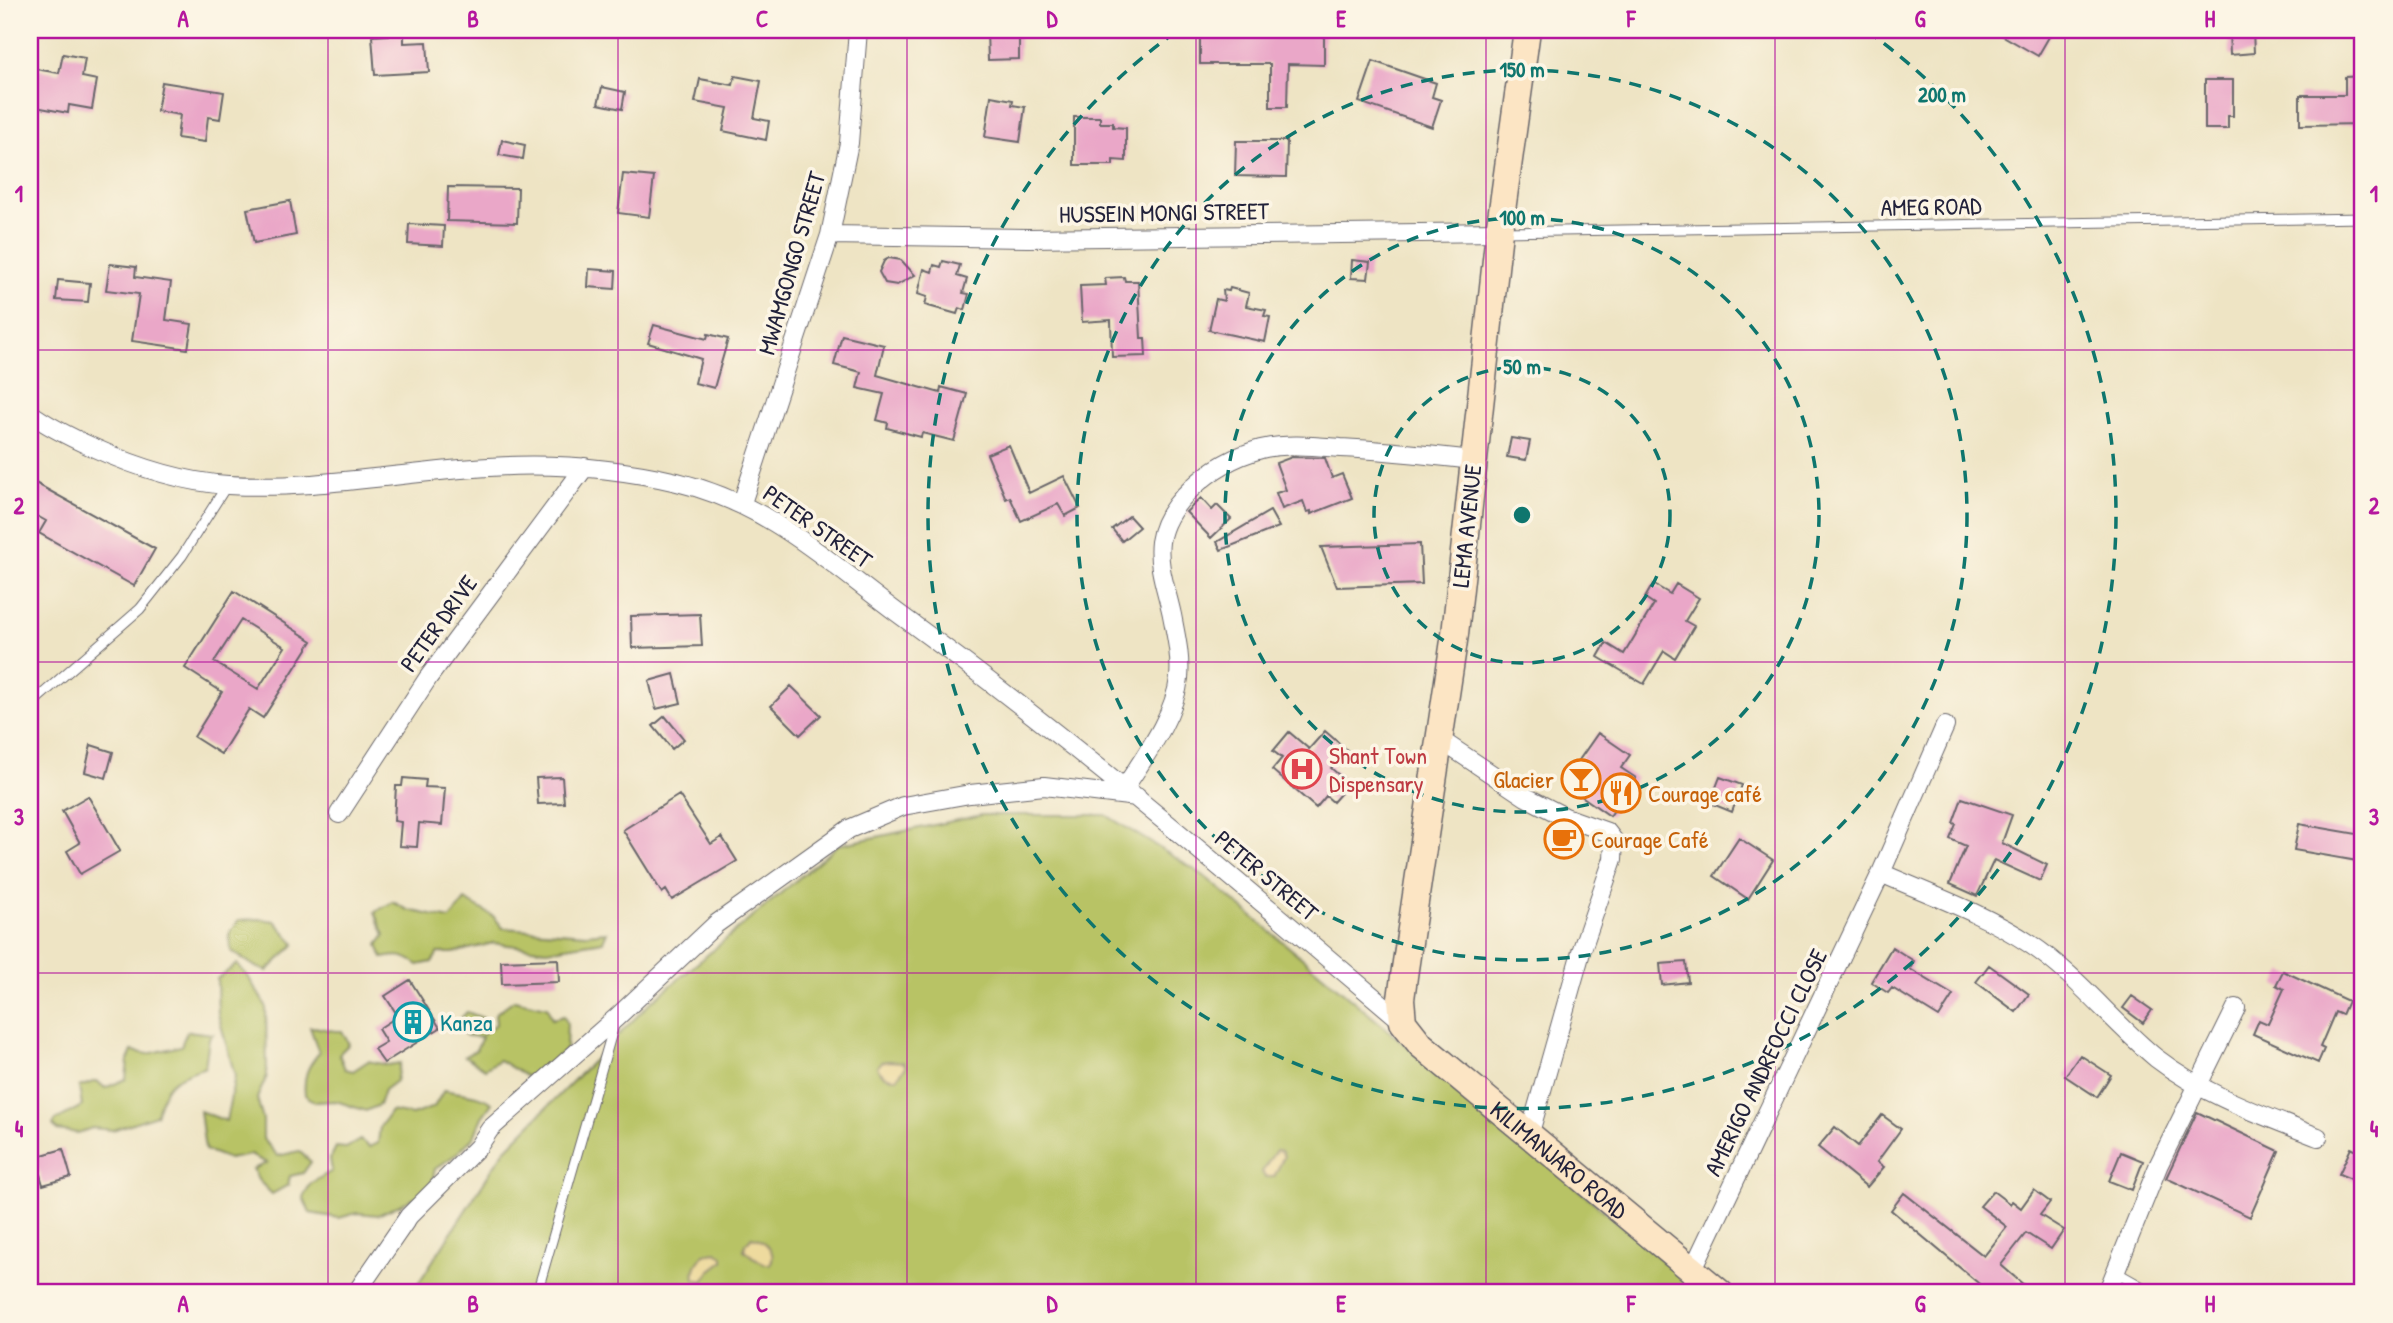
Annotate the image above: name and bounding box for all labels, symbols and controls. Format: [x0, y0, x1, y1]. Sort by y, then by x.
text: A [177, 3, 189, 34]
text: B [467, 3, 479, 34]
text: C [756, 3, 768, 34]
text: D [1047, 3, 1059, 34]
text: E [1336, 3, 1347, 34]
text: F [1626, 3, 1637, 34]
text: G [1914, 3, 1926, 34]
text: H [2205, 3, 2216, 34]
text: 150 m [1499, 55, 1545, 84]
text: 200 m [1918, 80, 1966, 109]
street label: MWAMGONGO STREET [750, 167, 833, 358]
text: 1 [15, 178, 23, 209]
text: 1 [2370, 178, 2378, 209]
street label: AMEG ROAD [1880, 189, 1982, 223]
street label: HUSSEIN MONGI STREET [1059, 194, 1270, 230]
text: 100 m [1499, 203, 1545, 232]
text: 50 m [1503, 352, 1541, 381]
street label: LEMA AVENUE [1444, 463, 1488, 589]
street label: PETER STREET [757, 477, 879, 576]
text: 2 [14, 490, 25, 521]
text: 2 [2369, 490, 2380, 521]
centre of rings [1510, 503, 1534, 527]
street label: PETER DRIVE [392, 568, 484, 678]
place label: Shant Town Dispensary [1329, 739, 1427, 799]
hospital icon: Shant Town Dispensary [1281, 748, 1323, 790]
bar icon: Glacier [1560, 758, 1602, 800]
place label: Glacier [1493, 763, 1554, 795]
restaurant icon: Courage café [1600, 772, 1642, 814]
place label: Courage café [1648, 777, 1762, 809]
text: 3 [14, 801, 24, 832]
text: 3 [2369, 801, 2379, 832]
cafe icon: Courage Café [1543, 818, 1585, 860]
street label: PETER STREET [1208, 822, 1326, 928]
place label: Courage Café [1591, 823, 1709, 855]
street label: AMERIGO ANDREOCCI CLOSE [1696, 943, 1834, 1181]
building icon: Kanza [392, 1001, 434, 1043]
place label: Kanza [440, 1006, 493, 1038]
street label: KILIMANJARO ROAD [1484, 1093, 1635, 1226]
text: 4 [15, 1113, 24, 1144]
text: 4 [2370, 1113, 2379, 1144]
text: A [177, 1288, 189, 1319]
text: B [467, 1288, 479, 1319]
text: C [756, 1288, 768, 1319]
text: D [1047, 1288, 1059, 1319]
text: E [1336, 1288, 1347, 1319]
text: F [1626, 1288, 1637, 1319]
text: G [1914, 1288, 1926, 1319]
text: H [2205, 1288, 2216, 1319]

